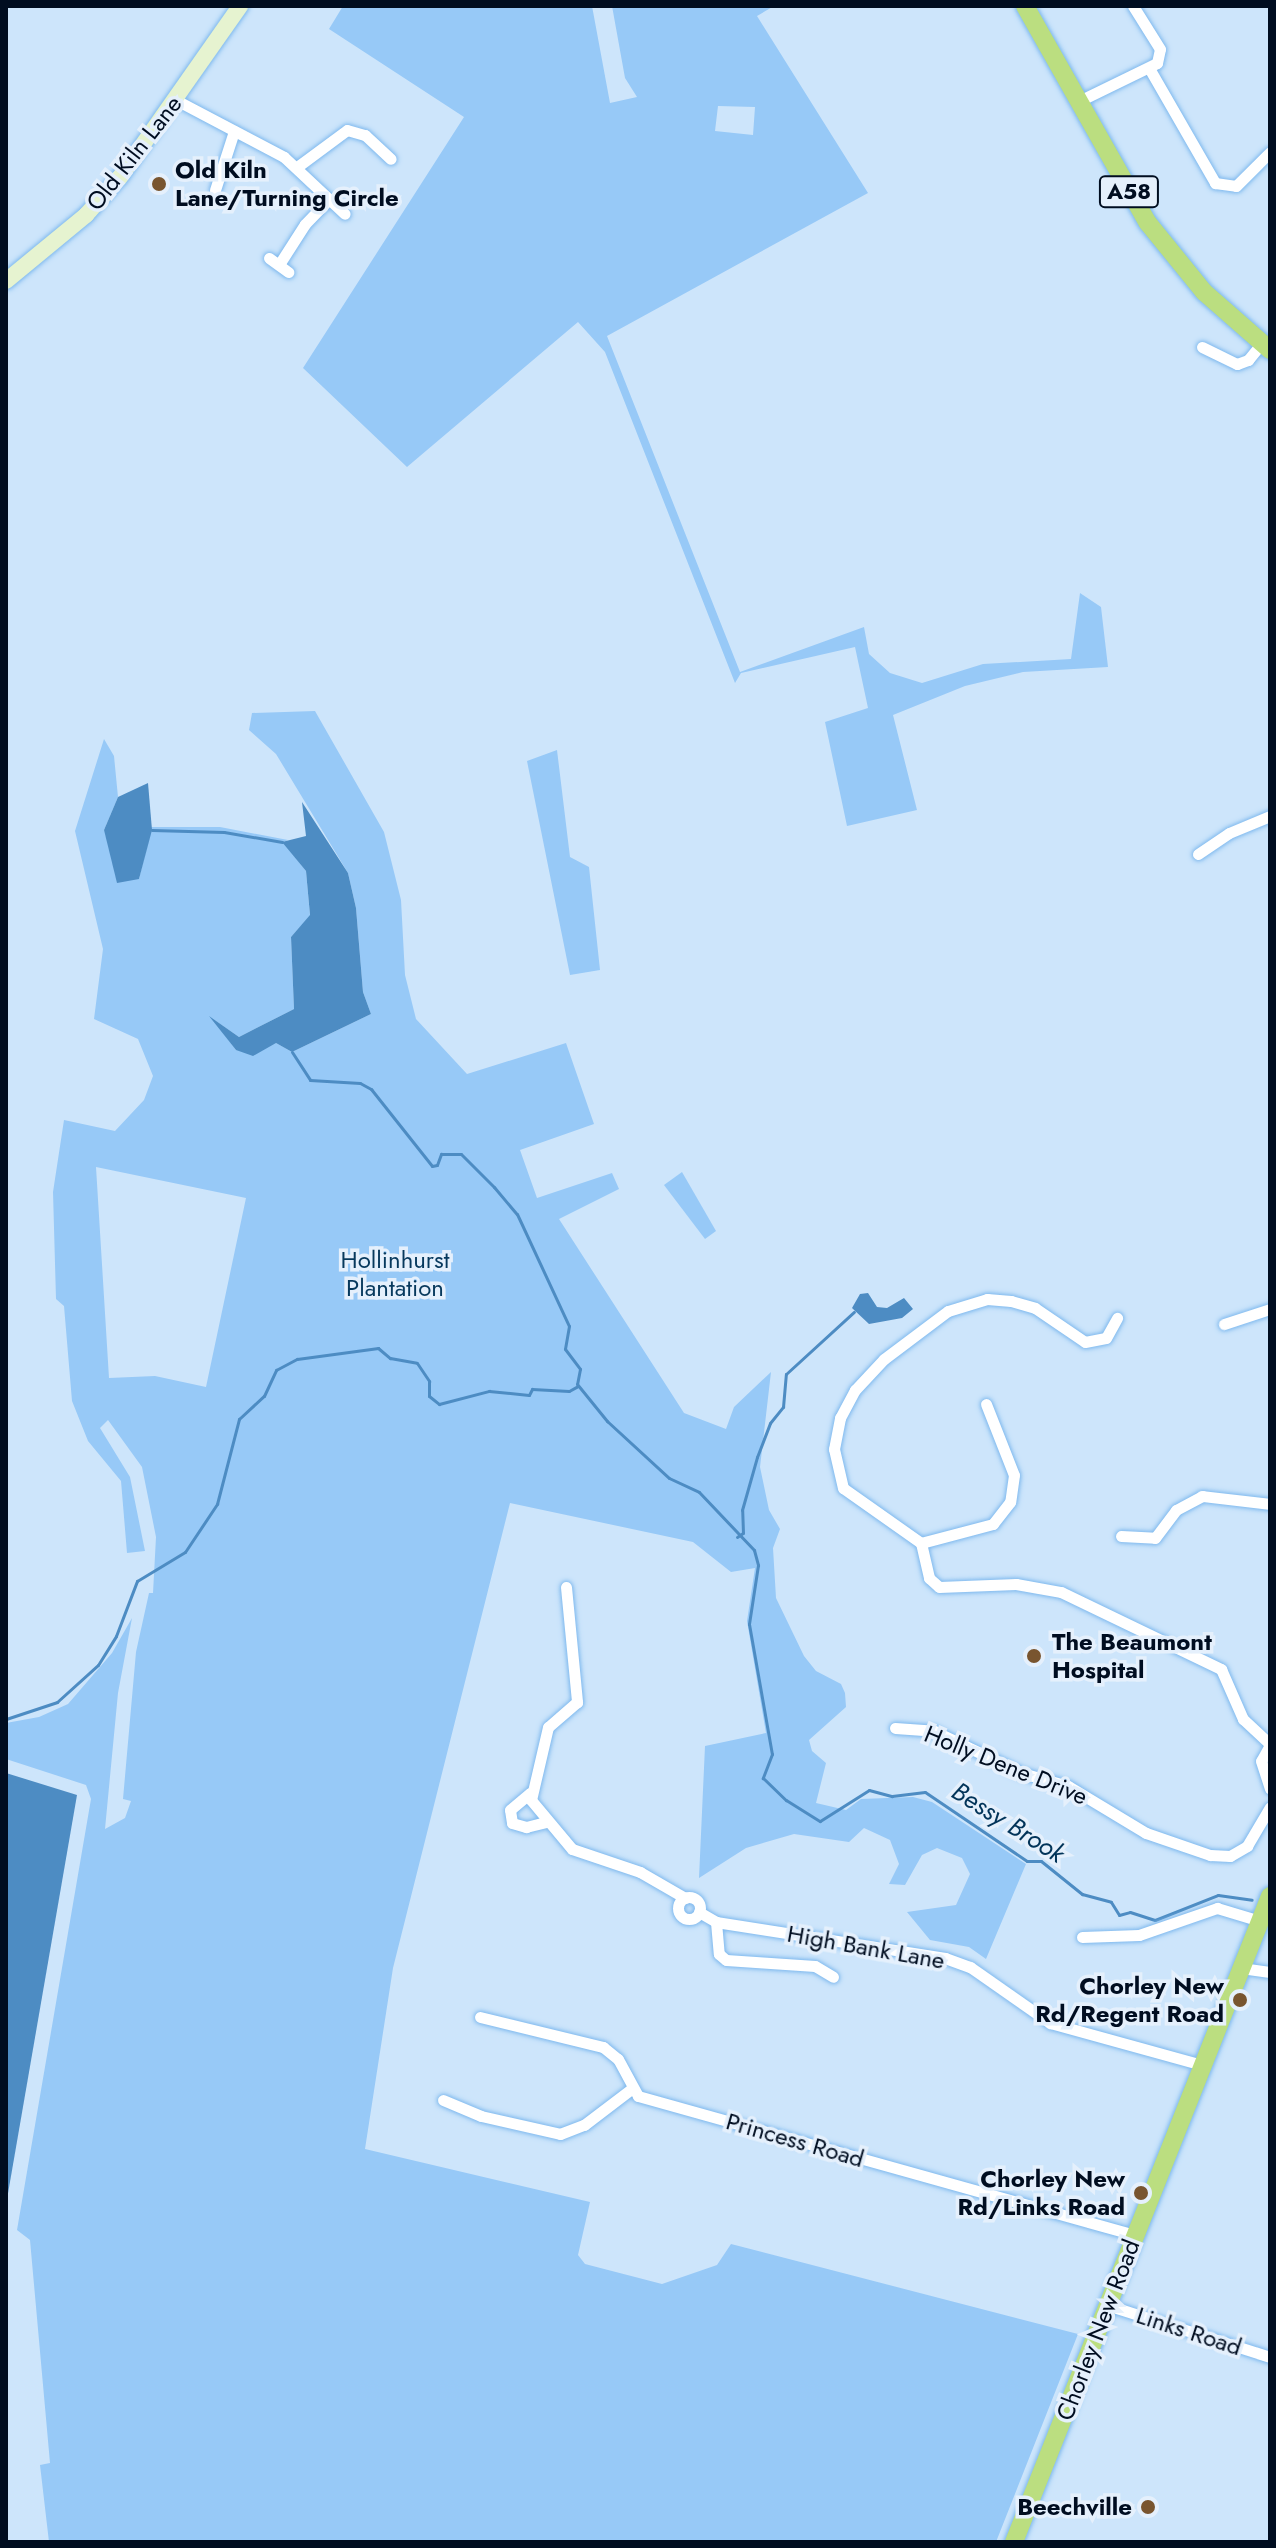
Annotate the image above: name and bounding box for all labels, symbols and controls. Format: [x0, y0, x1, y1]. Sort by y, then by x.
street label: Old Kiln Lane [80, 90, 188, 216]
place label: Old Kiln Lane/Turning Circle [175, 156, 399, 212]
road number: A58 [1097, 174, 1161, 210]
marker: Old Kiln Lane/Turning Circle [150, 175, 168, 193]
park label: Hollinhurst Plantation [340, 1246, 450, 1302]
place label: The Beaumont Hospital [1052, 1628, 1212, 1684]
marker: The Beaumont Hospital [1023, 1645, 1045, 1667]
street label: Holly Dene Drive [920, 1719, 1092, 1811]
water label: Bessy Brook [946, 1776, 1070, 1870]
street label: High Bank Lane [785, 1919, 947, 1975]
place label: Chorley New Rd/Regent Road [1035, 1972, 1224, 2028]
marker: Chorley New Rd/Regent Road [1231, 1991, 1249, 2009]
street label: Princess Road [723, 2107, 867, 2173]
place label: Chorley New Rd/Links Road [958, 2165, 1125, 2221]
marker: Chorley New Rd/Links Road [1132, 2184, 1150, 2202]
street label: Chorley New Road [1050, 2235, 1146, 2425]
street label: Links Road [1133, 2300, 1245, 2362]
place label: Beechville [1017, 2493, 1132, 2521]
marker: Beechville [1139, 2498, 1157, 2516]

